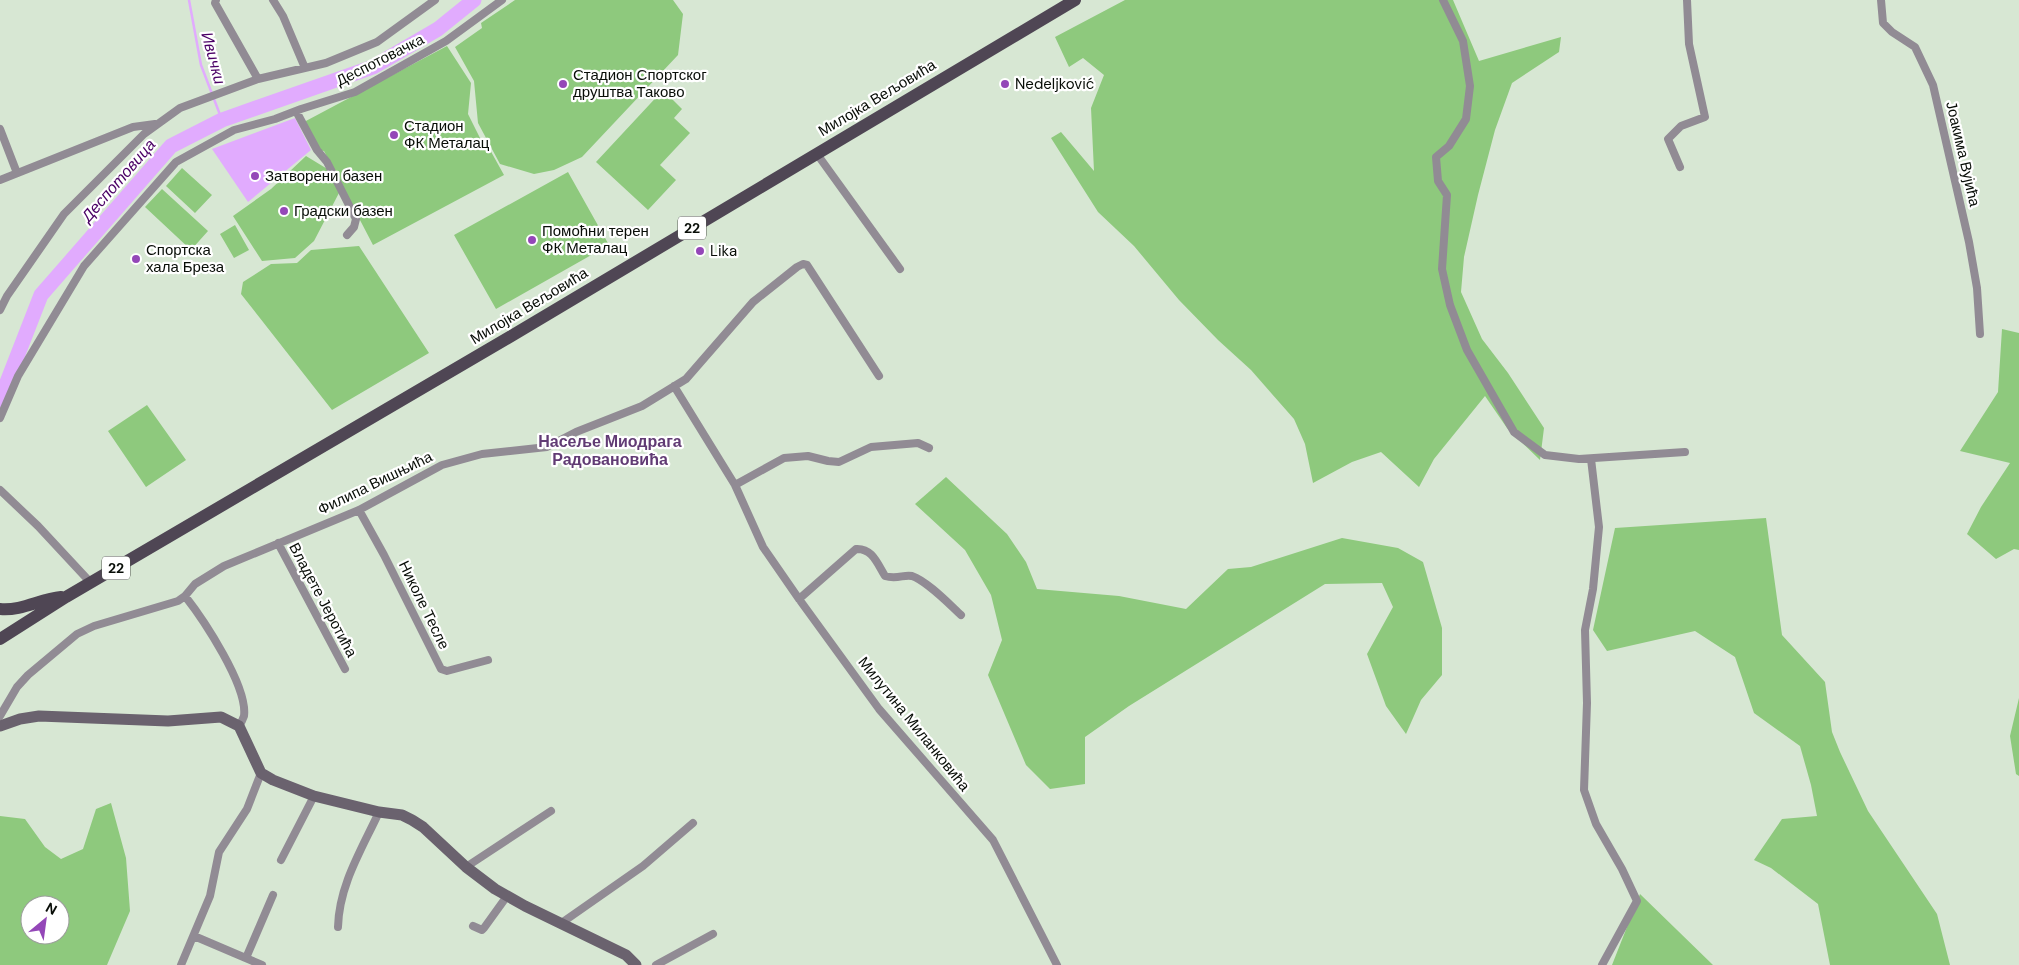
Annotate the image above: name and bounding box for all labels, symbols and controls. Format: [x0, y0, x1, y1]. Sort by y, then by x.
street label: Деспотовачка [333, 29, 428, 91]
water label: Ивички [196, 30, 231, 87]
street label: Милојка Вељовића [814, 55, 940, 141]
place label: Стадион Спортског друштва Таково [573, 65, 707, 102]
place label: Nedeljković [1015, 74, 1094, 94]
marker: Стадион Спортског друштва Таково [557, 78, 569, 90]
marker: Nedeljković [999, 78, 1011, 90]
street label: Јоакима Вујића [1941, 99, 1985, 209]
place label: Стадион ФК Металац [404, 116, 490, 153]
marker: Стадион ФК Металац [388, 129, 400, 141]
water label: Деспотовица [75, 134, 160, 228]
place label: Затворени базен [265, 166, 382, 186]
marker: Затворени базен [249, 170, 261, 182]
place label: Градски базен [294, 201, 393, 221]
marker: Градски базен [278, 205, 290, 217]
road number: 22 [678, 217, 706, 240]
place label: Помоћни терен ФК Металац [542, 221, 649, 258]
marker: Помоћни терен ФК Металац [526, 234, 538, 246]
place label: Спортска хала Бреза [146, 240, 225, 277]
place label: Lika [710, 241, 737, 261]
marker: Lika [694, 245, 706, 257]
marker: Спортска хала Бреза [130, 253, 142, 265]
street label: Милојка Вељовића [466, 263, 592, 349]
district label: Насеље Миодрага Радовановића [538, 431, 682, 470]
street label: Филипа Вишњића [314, 446, 436, 519]
street label: Владете Јеротића [284, 539, 362, 661]
road number: 22 [102, 556, 130, 580]
street label: Николе Тесле [394, 557, 454, 653]
street label: Милутина Миланковића [854, 653, 975, 796]
north arrow [20, 895, 70, 945]
text: N [42, 898, 60, 919]

